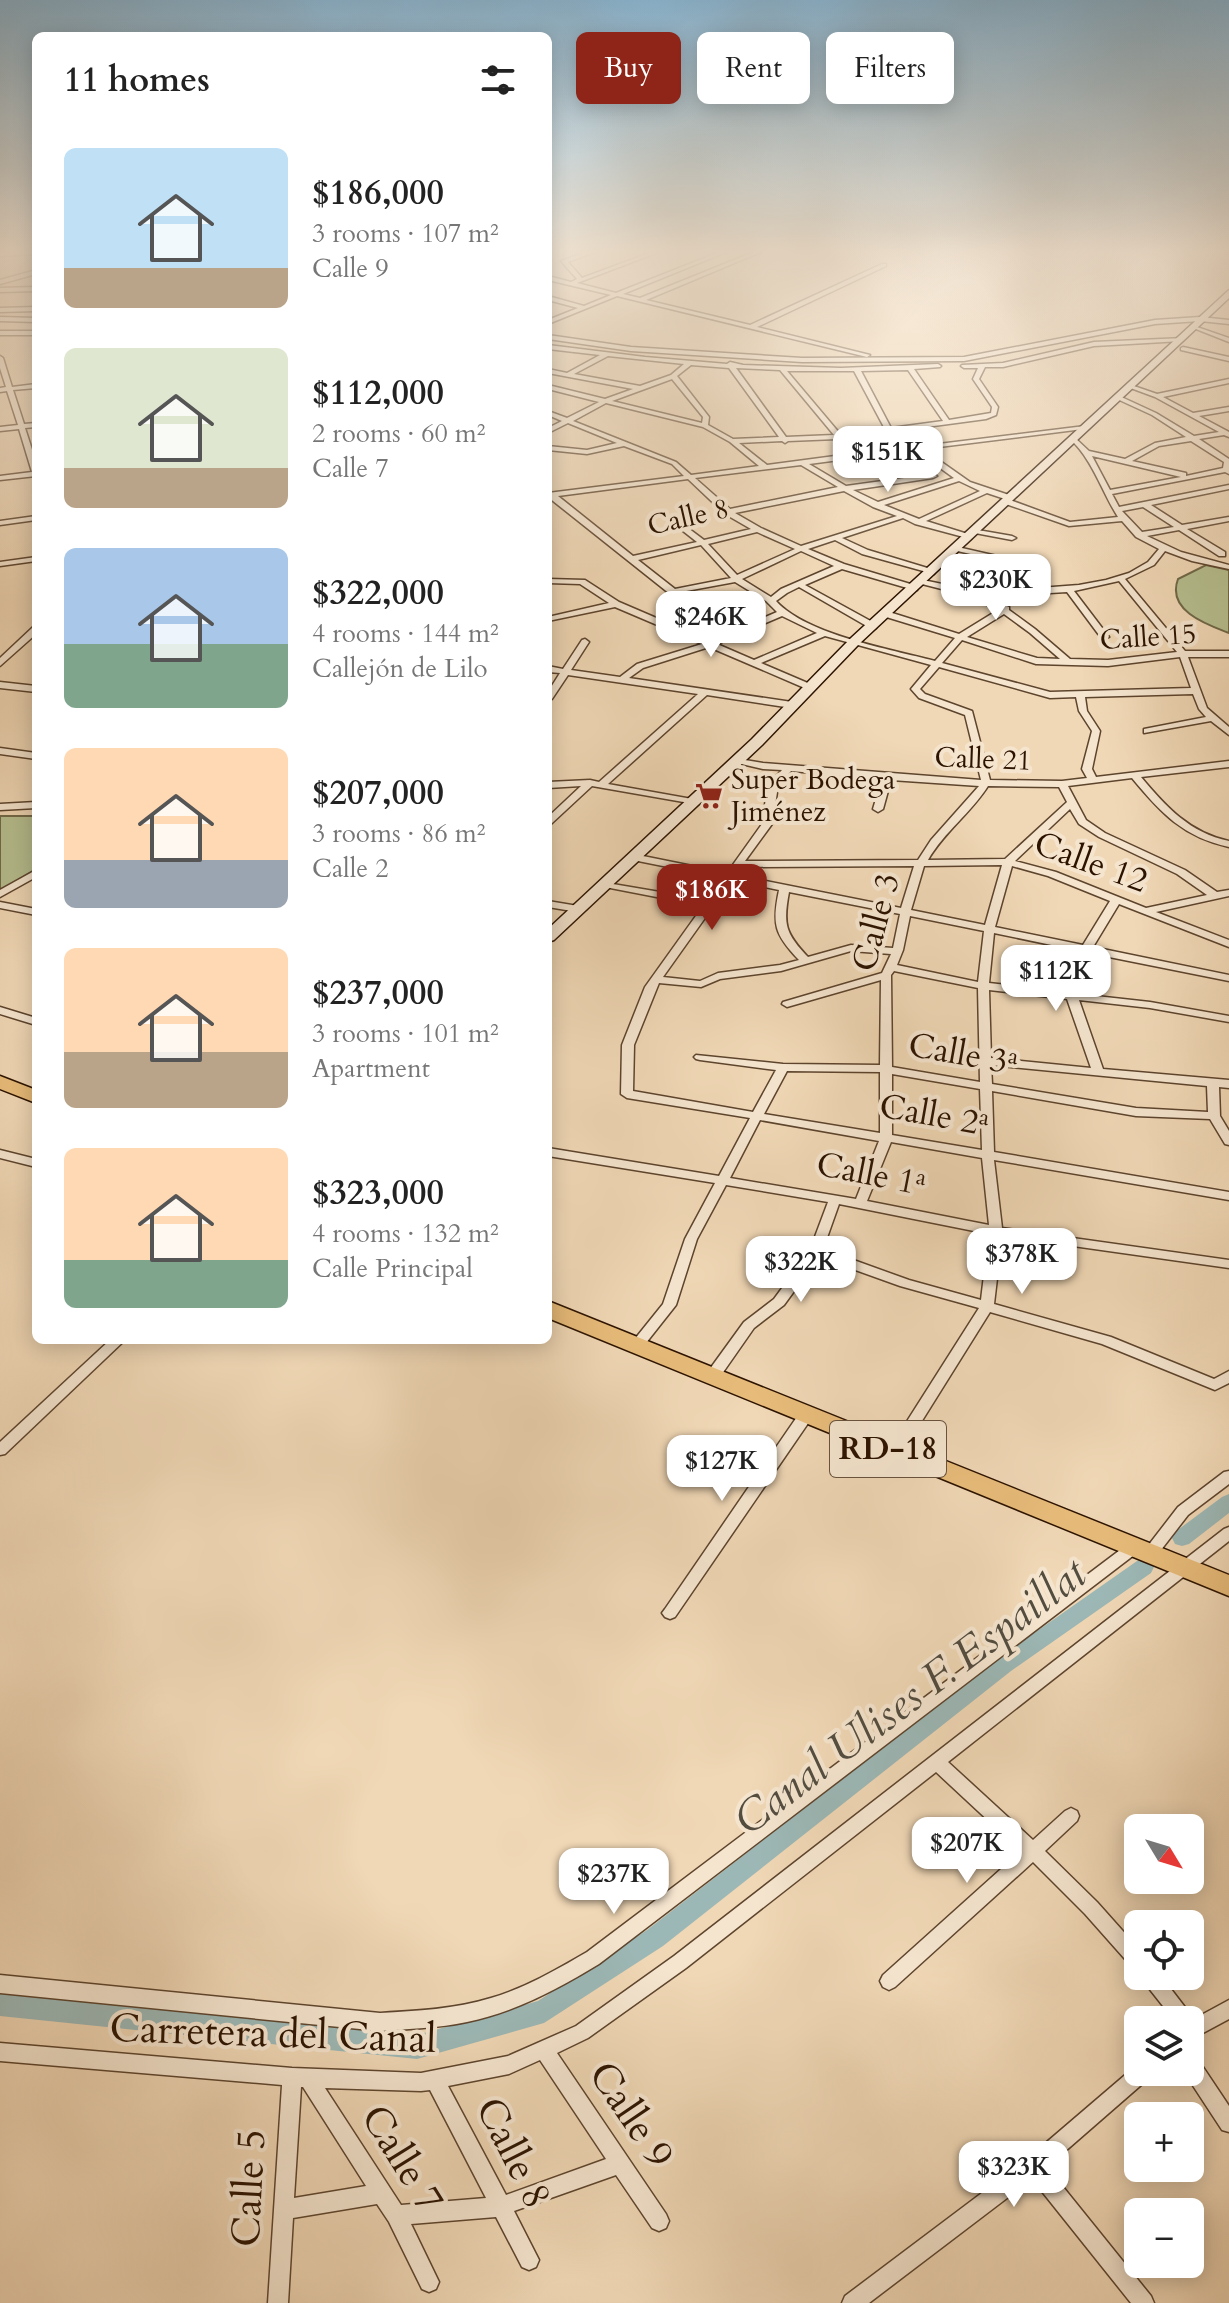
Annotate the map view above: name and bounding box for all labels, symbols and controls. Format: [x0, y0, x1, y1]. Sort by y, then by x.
chip: Buy [576, 32, 681, 104]
chip: Rent [697, 32, 810, 104]
chip: Filters [826, 32, 954, 104]
text: 11 homes [64, 57, 210, 103]
icon: filters [476, 58, 520, 102]
text: $186,000 [312, 170, 444, 216]
icon: home [128, 180, 224, 276]
text: 3 rooms · 107 m² [312, 216, 499, 251]
text: Calle 9 [312, 251, 388, 286]
text: $112,000 [312, 370, 444, 416]
icon: home [128, 380, 224, 476]
text: 2 rooms · 60 m² [312, 416, 485, 451]
pin: $151K [832, 426, 944, 494]
text: $151K [851, 434, 925, 469]
text: Calle 7 [312, 451, 388, 486]
street label: Calle 8 [644, 489, 732, 545]
pin: $230K [940, 554, 1052, 622]
text: $230K [959, 562, 1033, 597]
text: $322,000 [312, 570, 444, 616]
icon: home [128, 580, 224, 676]
pin: $246K [655, 591, 767, 659]
text: $246K [674, 599, 748, 634]
street label: Calle 15 [1098, 615, 1198, 659]
text: 4 rooms · 144 m² [312, 616, 499, 651]
text: Callejón de Lilo [312, 651, 488, 686]
street label: Calle 21 [934, 738, 1032, 780]
place label: Super Bodega Jiménez [727, 761, 895, 831]
text: $207,000 [312, 770, 444, 816]
icon: home [128, 780, 224, 876]
supermarket icon: Super Bodega Jiménez [694, 781, 724, 811]
text: 3 rooms · 86 m² [312, 816, 485, 851]
street label: Calle 12 [1028, 820, 1154, 904]
text: Calle 2 [312, 851, 388, 886]
pin: $186K [656, 864, 768, 932]
street label: Calle 3 [841, 868, 911, 976]
text: $186K [675, 872, 749, 907]
pin: $112K [1000, 945, 1112, 1013]
text: $112K [1019, 953, 1093, 988]
text: $237,000 [312, 970, 444, 1016]
icon: home [128, 980, 224, 1076]
text: 3 rooms · 101 m² [312, 1016, 499, 1051]
street label: Calle 3ª [905, 1022, 1021, 1086]
text: Apartment [312, 1051, 430, 1086]
street label: Calle 2ª [876, 1083, 992, 1147]
street label: Calle 1ª [813, 1141, 929, 1207]
text: $323,000 [312, 1170, 444, 1216]
icon: home [128, 1180, 224, 1276]
text: 4 rooms · 132 m² [312, 1216, 499, 1251]
pin: $378K [966, 1228, 1078, 1296]
pin: $322K [745, 1236, 857, 1304]
text: $378K [985, 1236, 1059, 1271]
text: $322K [764, 1244, 838, 1279]
text: Calle Principal [312, 1251, 473, 1286]
road number: RD-18 [830, 1421, 946, 1477]
pin: $127K [666, 1435, 778, 1503]
text: $127K [685, 1443, 759, 1478]
water label: Canal Ulises F. Espaillat [721, 1544, 1100, 1849]
north arrow [1124, 1814, 1204, 1894]
map controls [1124, 1814, 1204, 2278]
pin: $207K [911, 1817, 1023, 1885]
text: $207K [930, 1825, 1004, 1860]
pin: $237K [558, 1848, 670, 1916]
text: $237K [577, 1856, 651, 1891]
button: locate [1124, 1910, 1204, 1990]
street label: Carretera del Canal [109, 2001, 437, 2067]
button: layers [1124, 2006, 1204, 2086]
street label: Calle 9 [575, 2051, 687, 2179]
street label: Calle 8 [462, 2088, 564, 2218]
street label: Calle 7 [348, 2095, 456, 2223]
button: + [1124, 2102, 1204, 2182]
street label: Calle 5 [218, 2128, 280, 2248]
pin: $323K [958, 2141, 1070, 2209]
text: $323K [977, 2149, 1051, 2184]
button: − [1124, 2198, 1204, 2278]

